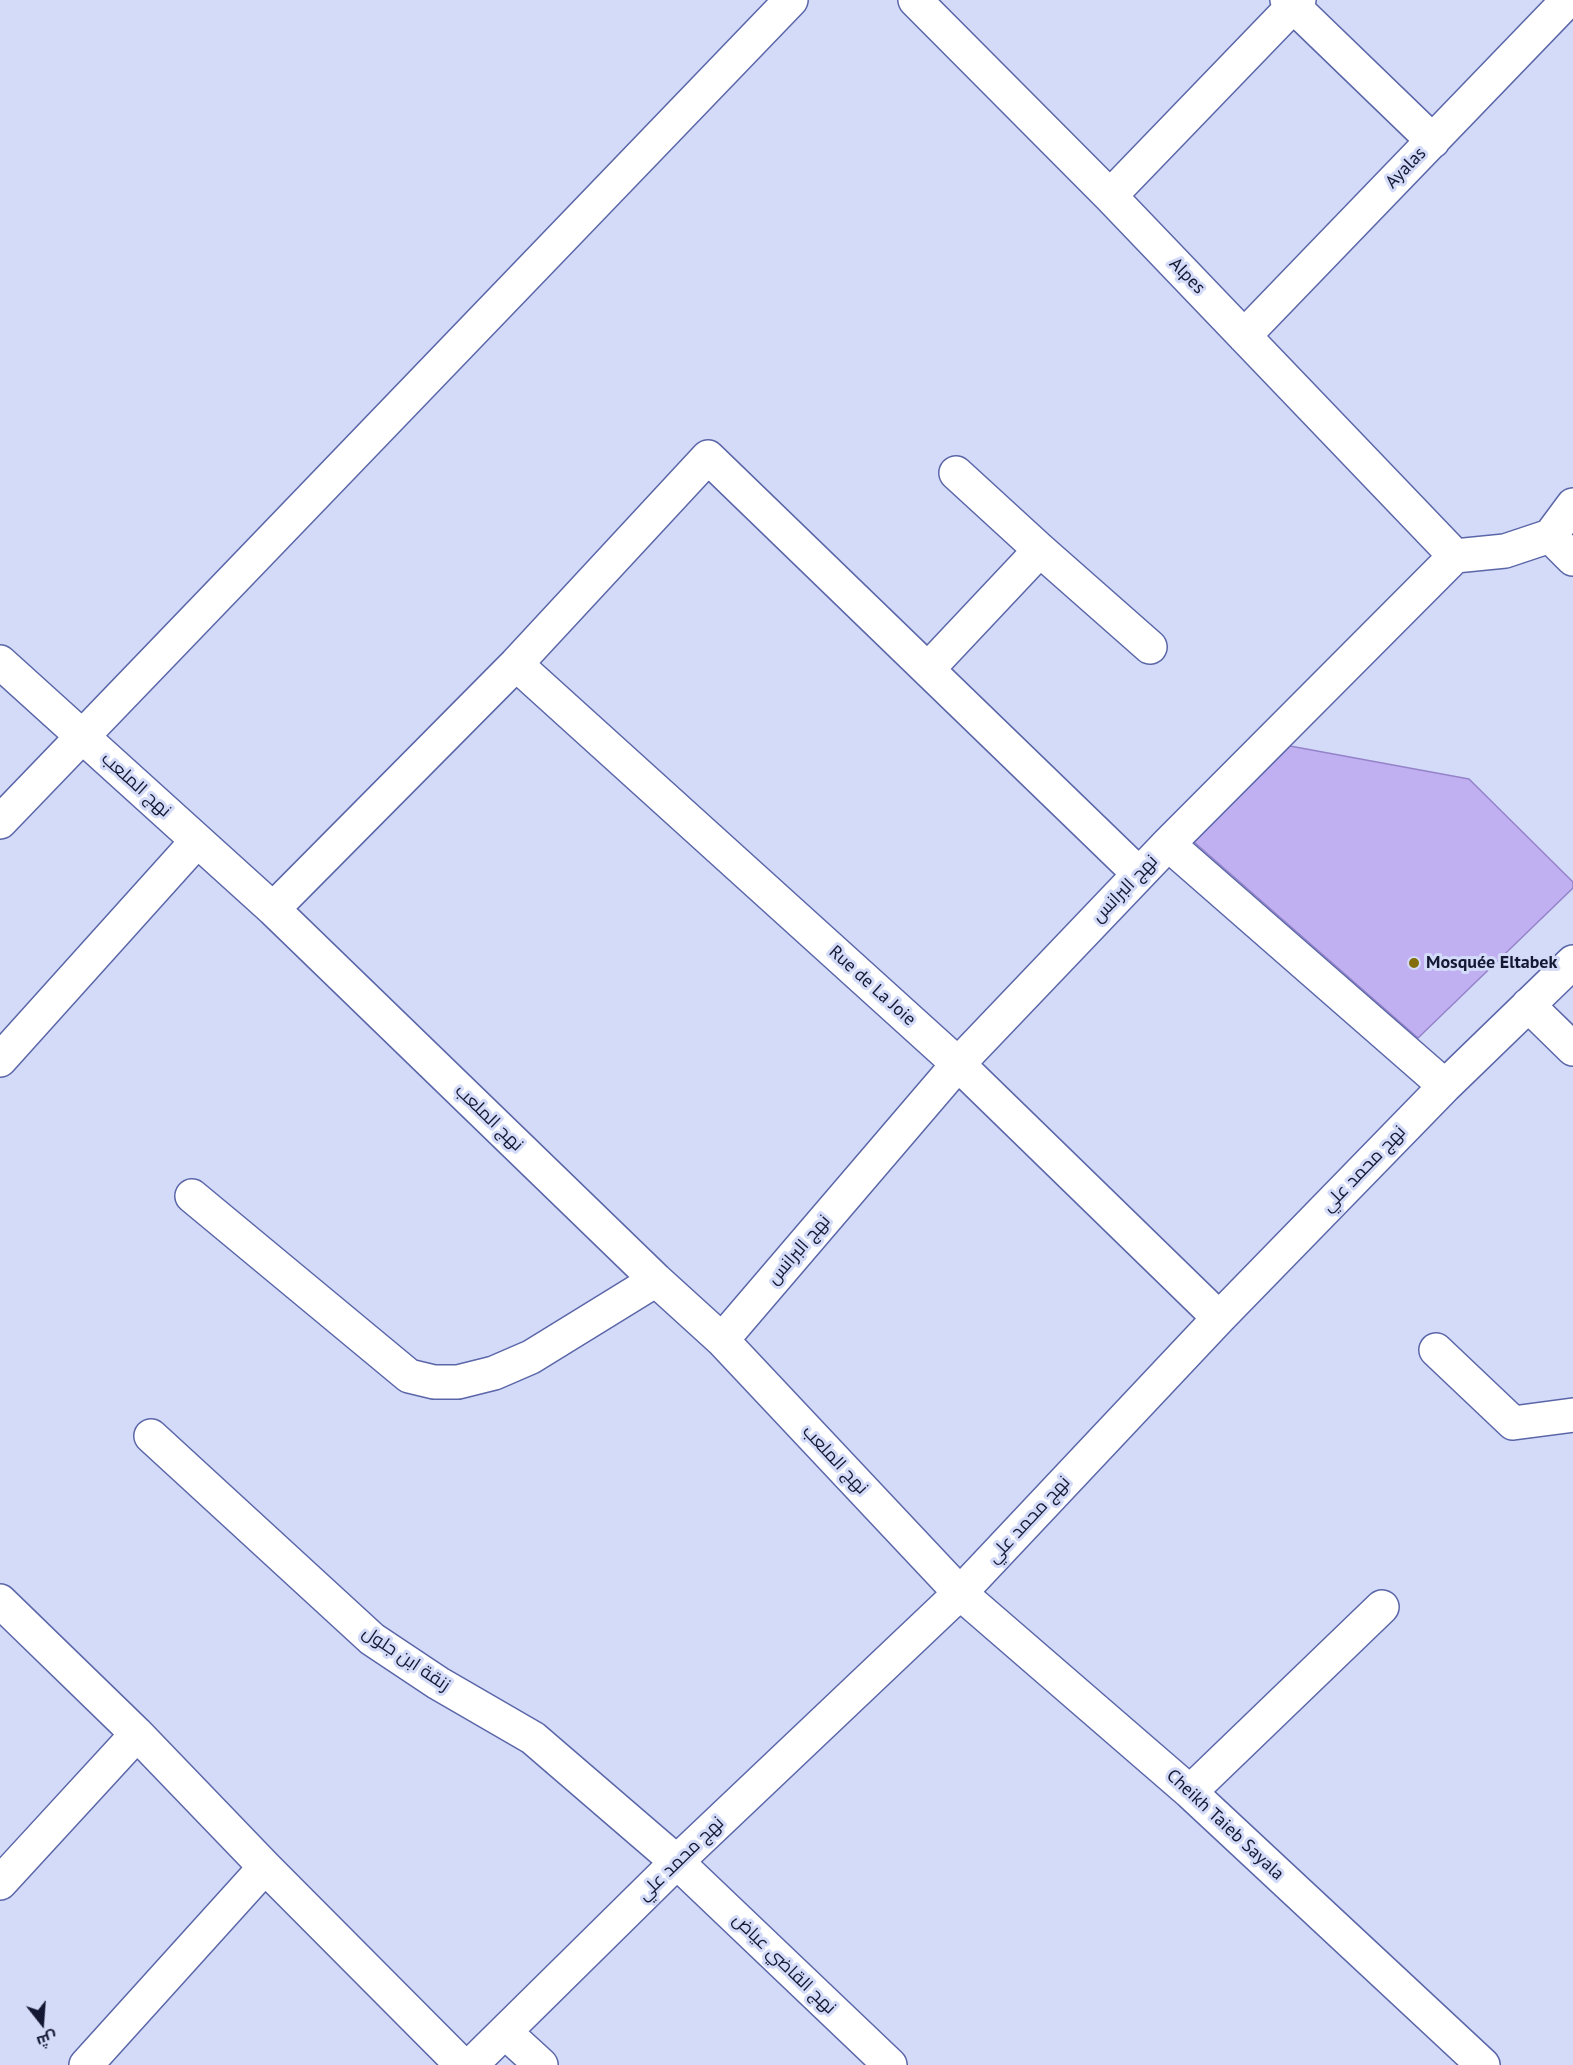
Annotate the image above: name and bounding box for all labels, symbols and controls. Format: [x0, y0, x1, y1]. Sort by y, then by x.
street label: Ayalas [1381, 143, 1431, 193]
street label: Alpes [1165, 253, 1209, 299]
street label: نهج الملعب [97, 748, 175, 822]
street label: نهج البرانس [1088, 851, 1162, 927]
street label: Rue de La Joie [824, 941, 920, 1031]
place label: Mosquée Eltabek [1426, 952, 1557, 974]
marker: Mosquée Eltabek [1407, 956, 1421, 970]
street label: نهج الملعب [450, 1080, 528, 1156]
street label: نهج محمد علي [1318, 1121, 1410, 1217]
street label: نهج البرانس [763, 1211, 835, 1289]
street label: نهج الملعب [798, 1421, 872, 1499]
street label: نهج محمد علي [983, 1472, 1075, 1568]
street label: زنقة ابن جلول [358, 1622, 454, 1696]
street label: Cheikh Taieb Sayala [1162, 1765, 1288, 1885]
street label: نهج محمد علي [633, 1813, 729, 1905]
street label: نهج القاضي عياض [728, 1909, 840, 2019]
north arrow [12, 1993, 72, 2053]
text: ش [35, 2028, 60, 2053]

